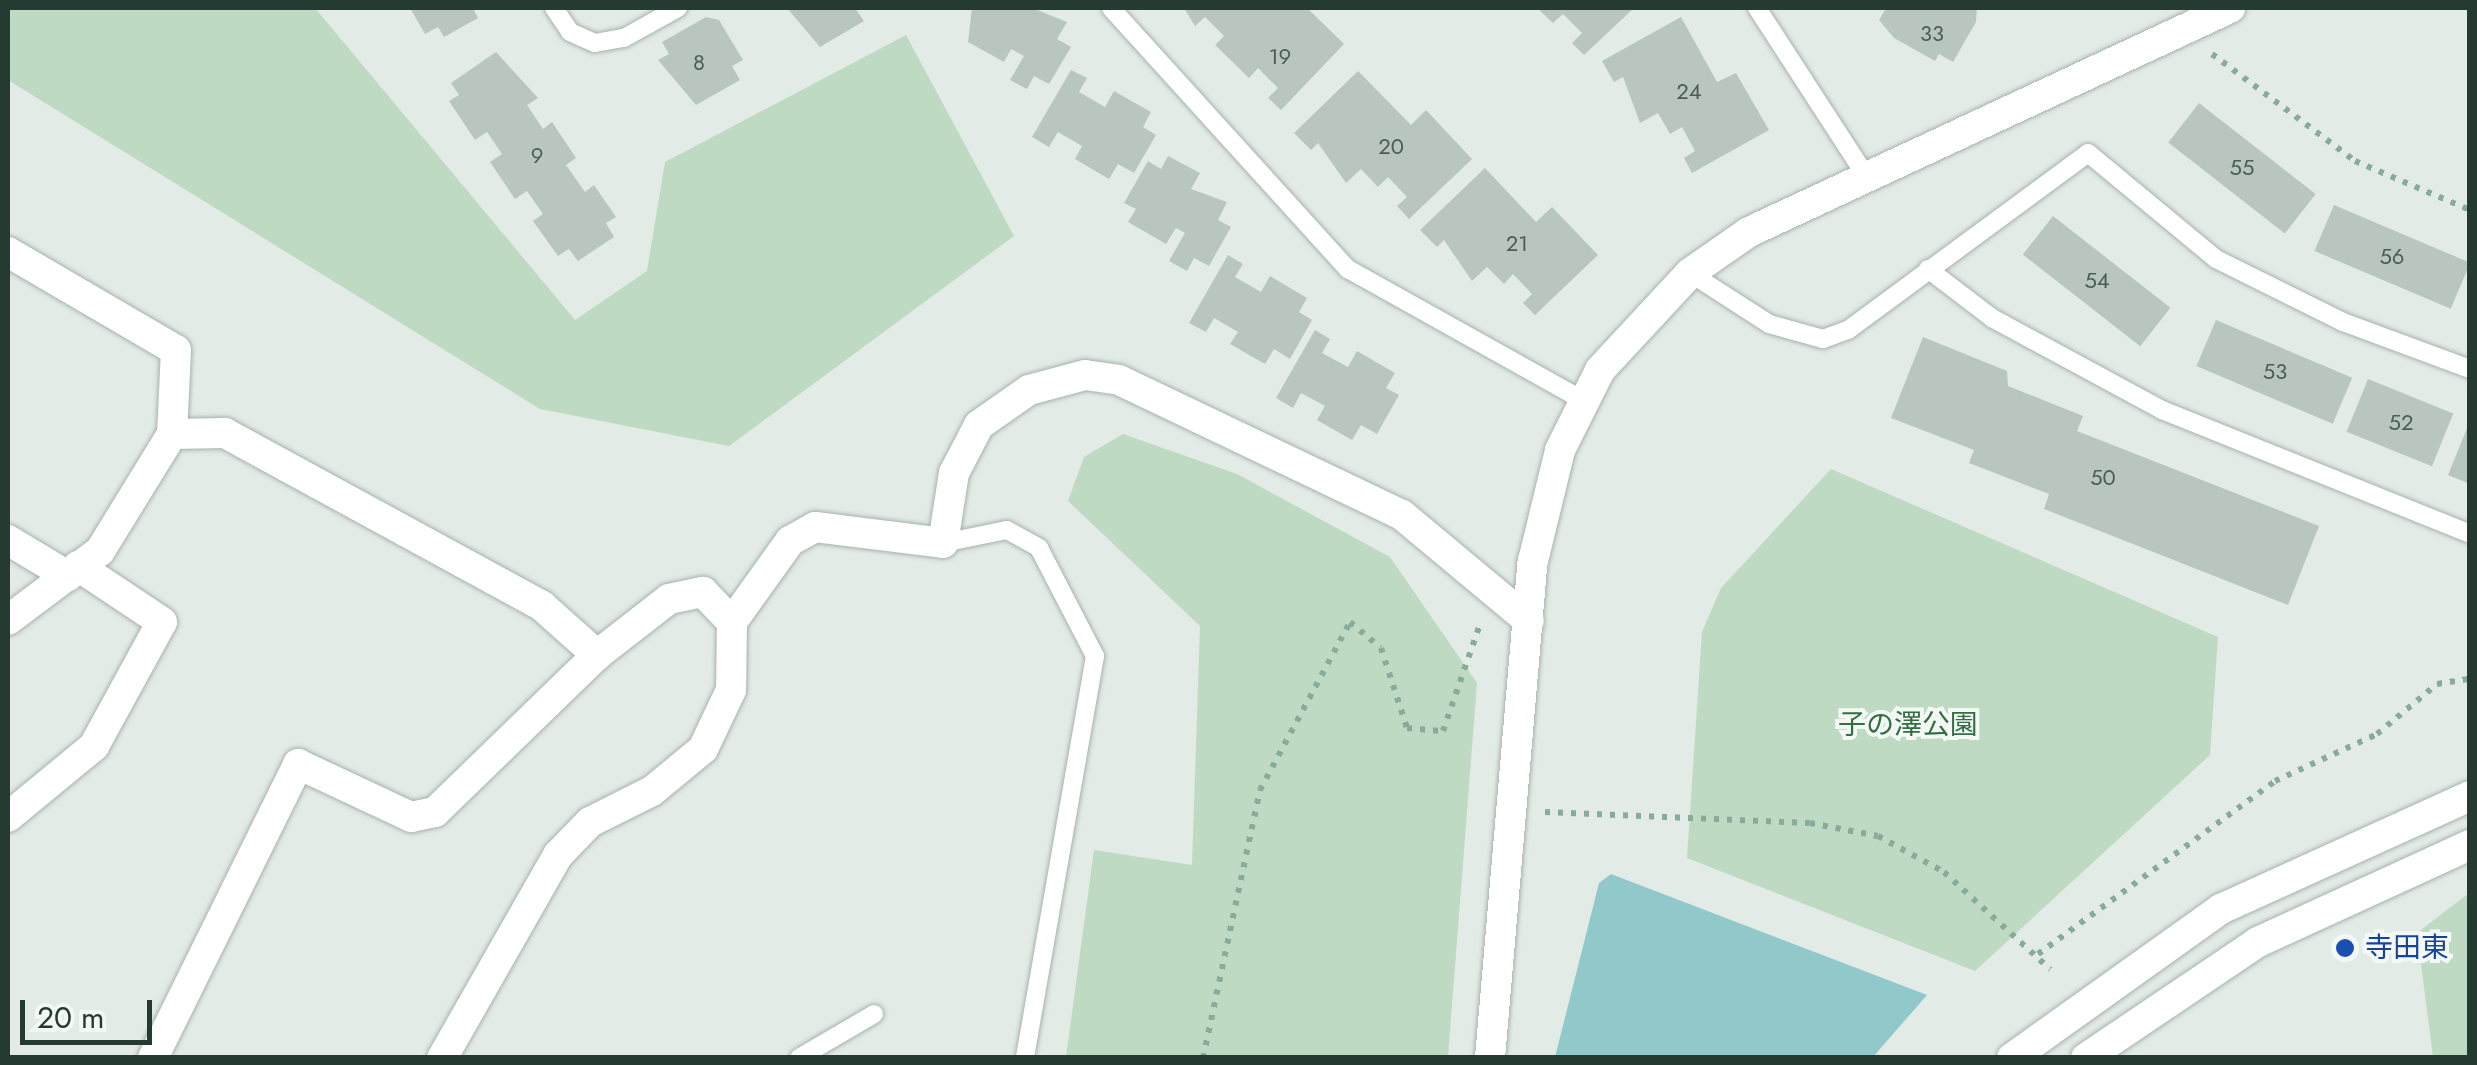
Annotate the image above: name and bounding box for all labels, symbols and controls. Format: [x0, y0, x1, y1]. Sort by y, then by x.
house number: 33 [1920, 21, 1944, 47]
house number: 19 [1269, 44, 1291, 70]
house number: 8 [693, 50, 705, 76]
house number: 24 [1676, 79, 1702, 105]
house number: 20 [1378, 134, 1404, 160]
house number: 9 [531, 143, 543, 169]
house number: 55 [2230, 155, 2254, 181]
house number: 21 [1506, 231, 1528, 257]
house number: 56 [2379, 244, 2405, 270]
house number: 54 [2084, 268, 2110, 294]
house number: 53 [2263, 359, 2287, 385]
house number: 52 [2389, 410, 2413, 436]
house number: 50 [2090, 465, 2116, 491]
park label: 子の澤公園 [1838, 708, 1978, 742]
place label: 寺田東 [2365, 931, 2449, 965]
marker: 寺田東 [2334, 937, 2356, 959]
scale bar [25, 980, 158, 1042]
text: 20 m [37, 996, 104, 1039]

